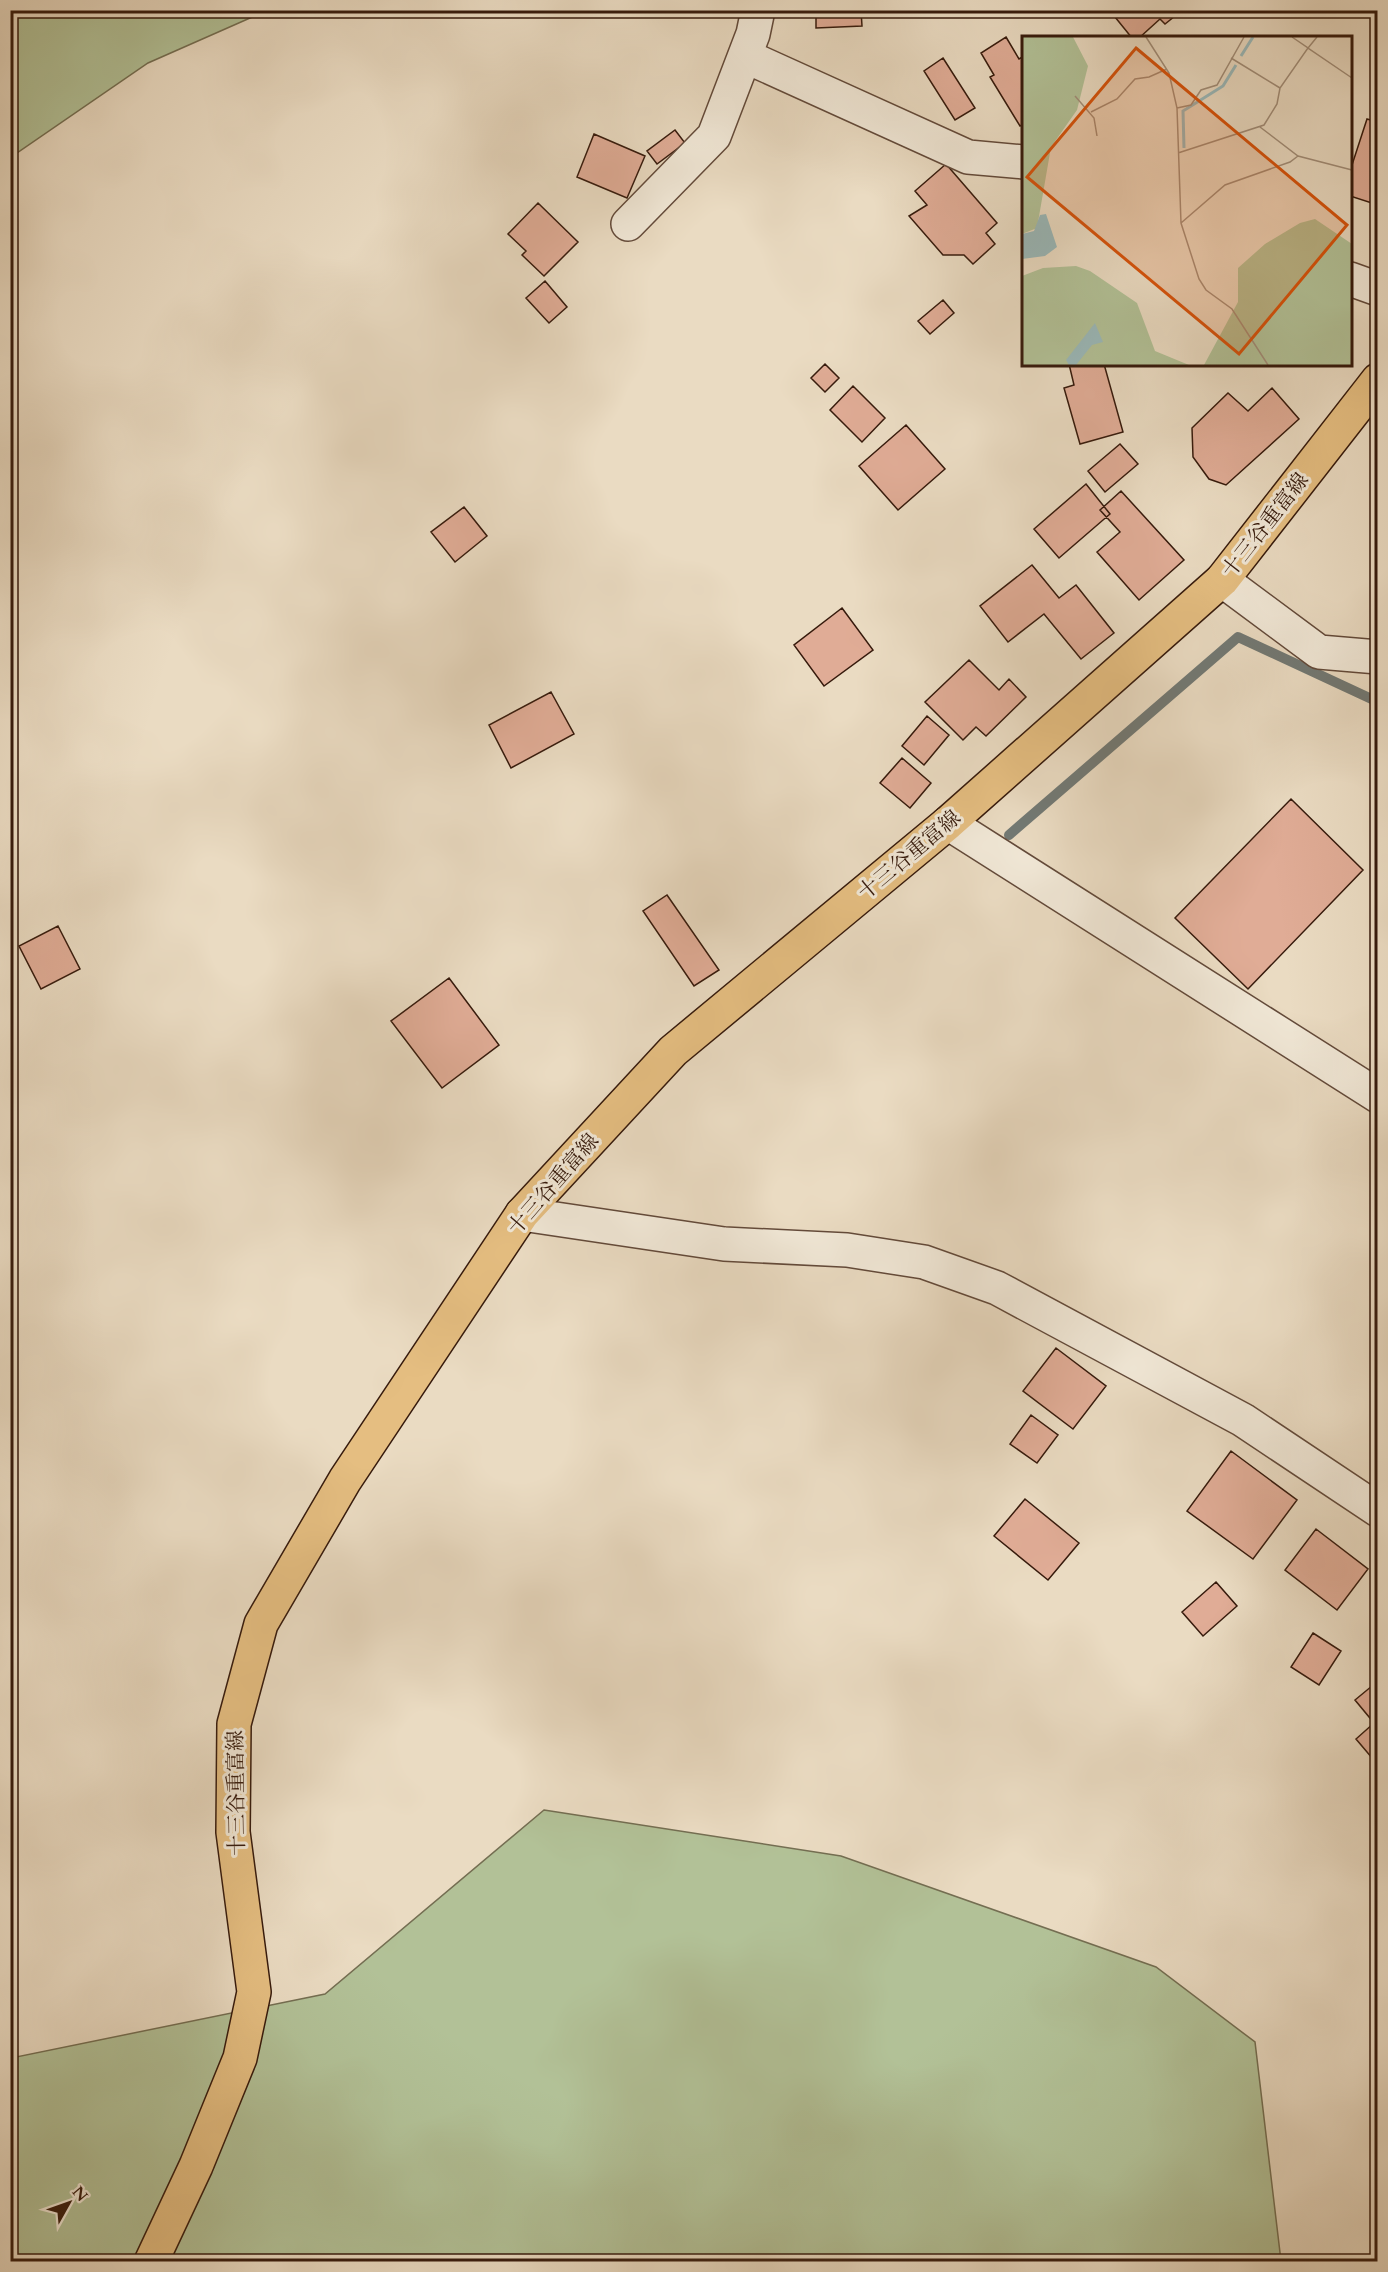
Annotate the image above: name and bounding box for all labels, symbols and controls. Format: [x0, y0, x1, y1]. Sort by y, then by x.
inset map [1022, 36, 1352, 366]
street label: 十三谷重富線 [1215, 467, 1316, 584]
street label: 十三谷重富線 [852, 804, 967, 907]
street label: 十三谷重富線 [501, 1127, 606, 1241]
street label: 十三谷重富線 [221, 1730, 252, 1856]
north arrow [39, 2173, 99, 2233]
text: N [67, 2182, 93, 2206]

